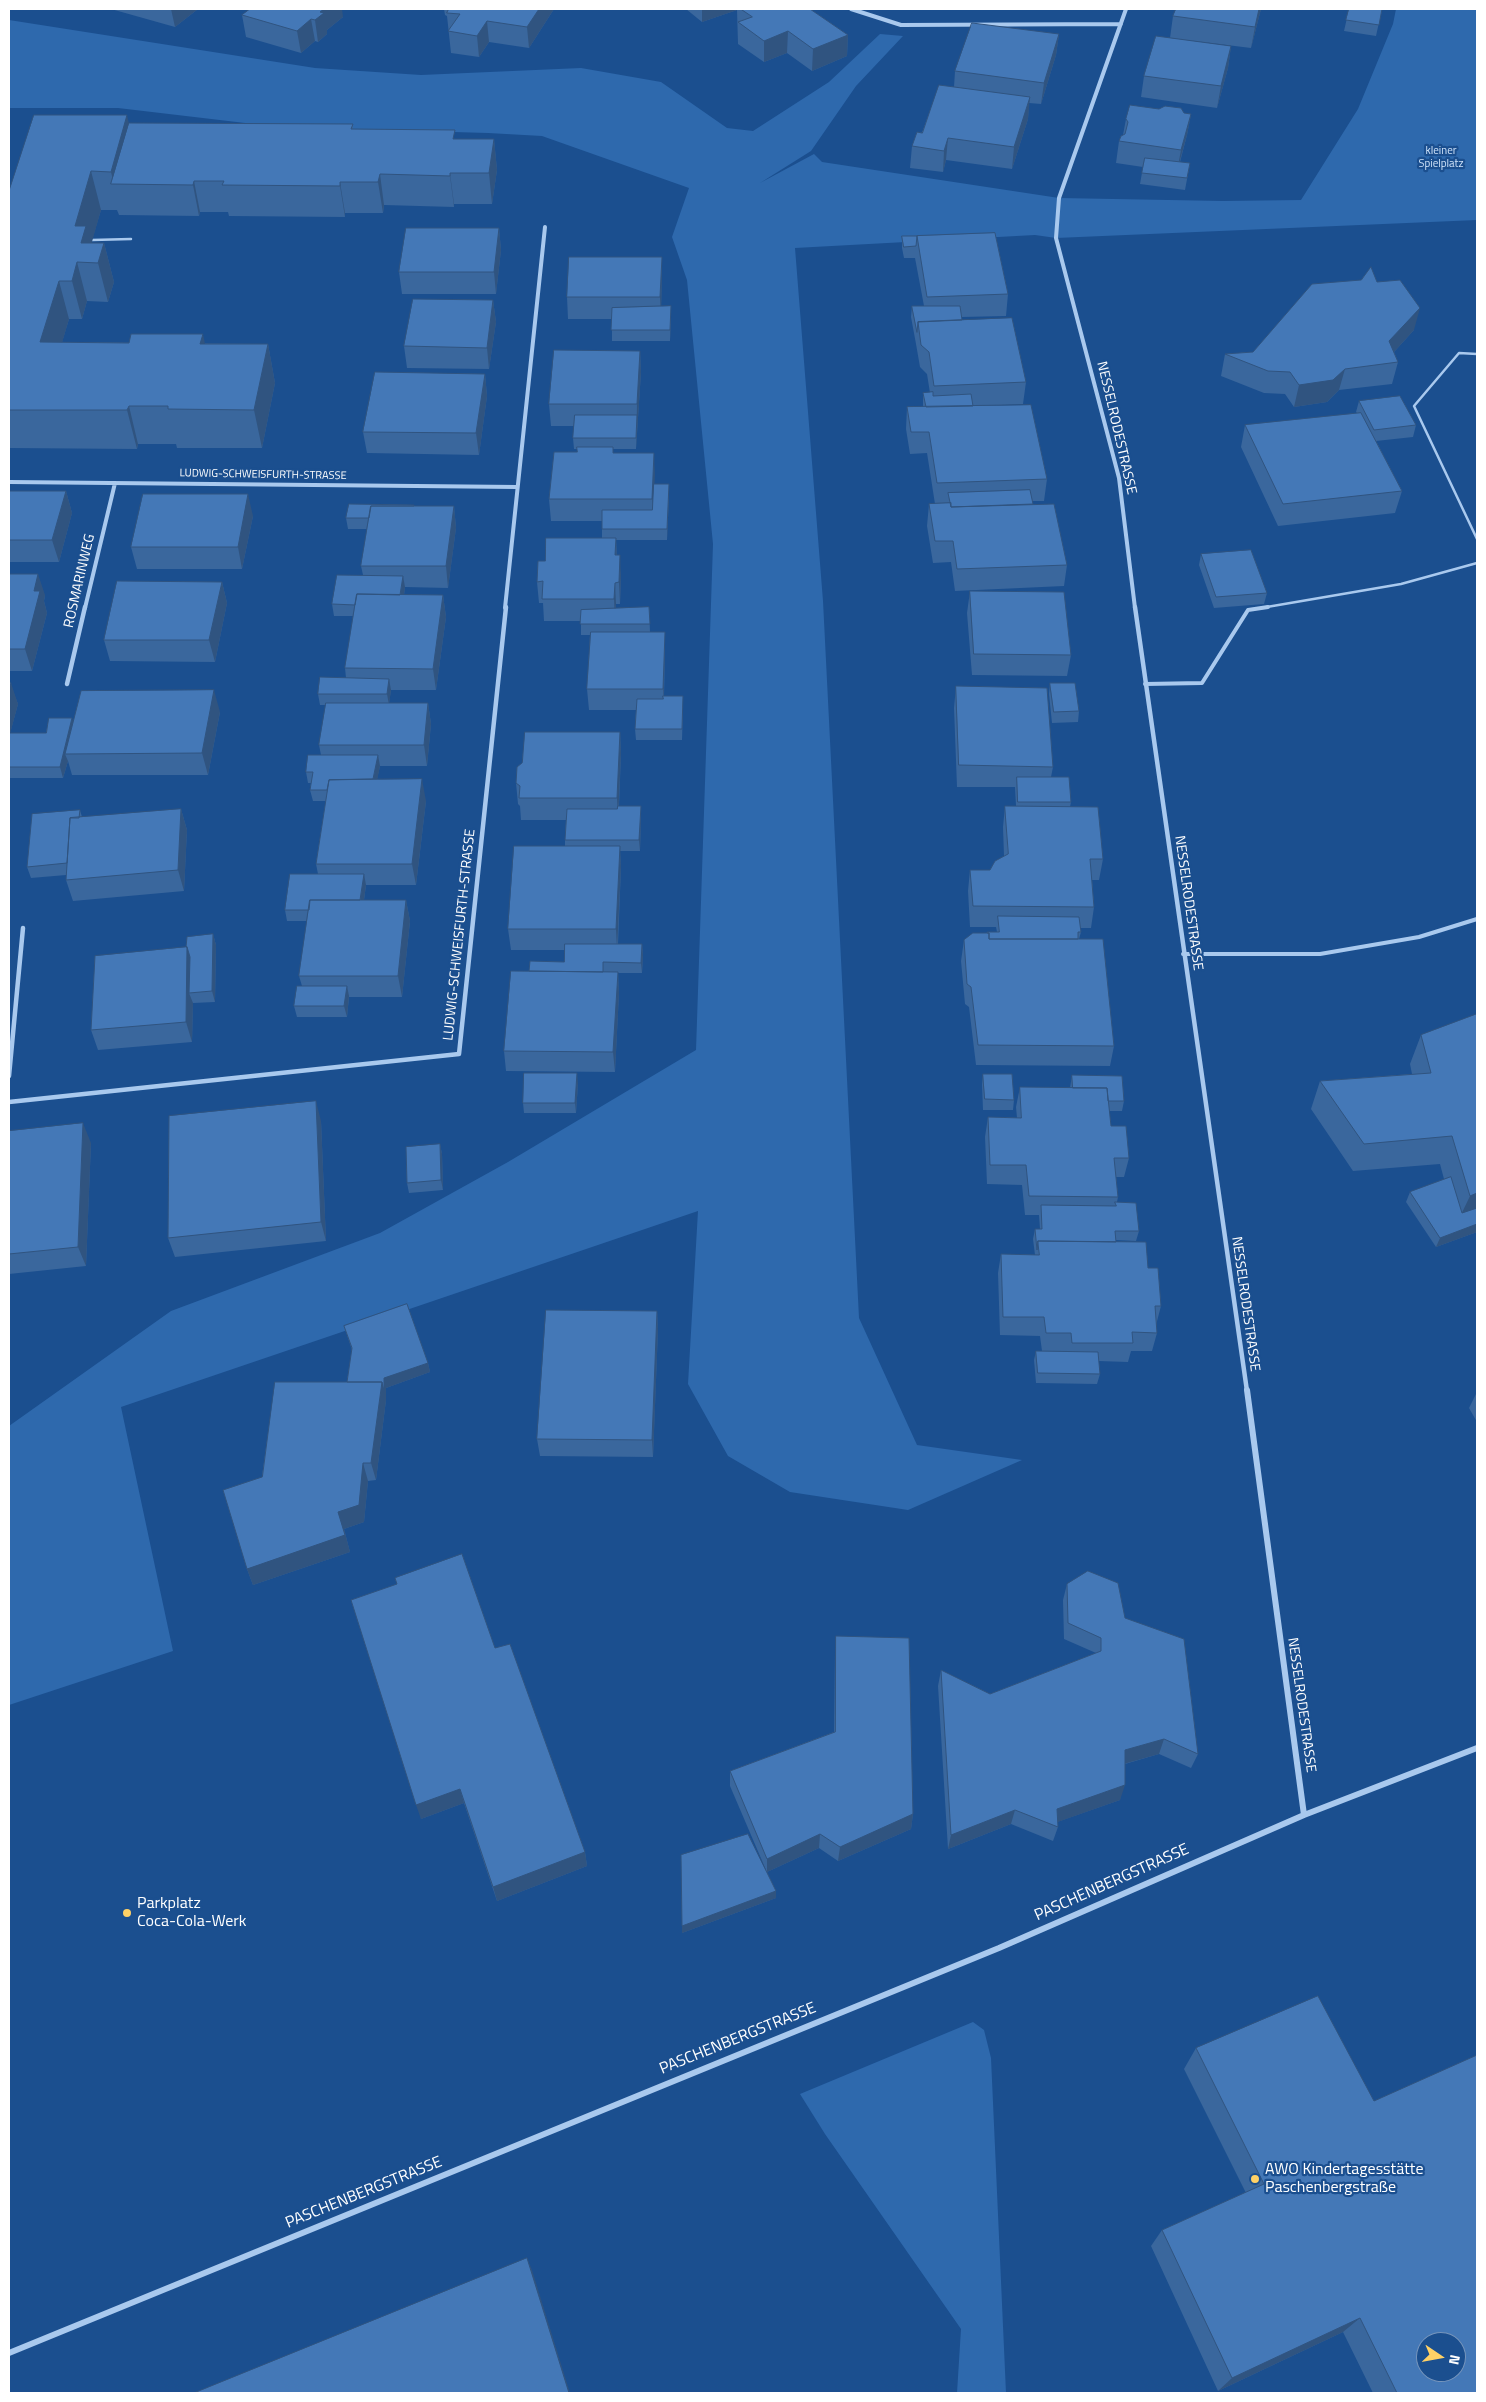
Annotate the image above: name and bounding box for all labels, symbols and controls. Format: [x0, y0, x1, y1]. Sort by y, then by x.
park label: kleiner Spielplatz [1419, 144, 1463, 170]
street label: NESSELRODESTRASSE [1093, 360, 1139, 496]
street label: LUDWIG-SCHWEISFURTH-STRASSE [179, 467, 347, 483]
street label: ROSMARINWEG [61, 532, 99, 630]
street label: LUDWIG-SCHWEISFURTH-STRASSE [441, 828, 479, 1042]
street label: NESSELRODESTRASSE [1170, 834, 1206, 972]
street label: NESSELRODESTRASSE [1227, 1235, 1263, 1373]
street label: NESSELRODESTRASSE [1283, 1636, 1319, 1774]
street label: PASCHENBERGSTRASSE [1032, 1840, 1192, 1926]
place label: Parkplatz Coca-Cola-Werk [137, 1894, 247, 1932]
marker: Parkplatz Coca-Cola-Werk [121, 1907, 133, 1919]
street label: PASCHENBERGSTRASSE [657, 1999, 819, 2079]
street label: PASCHENBERGSTRASSE [283, 2153, 445, 2233]
place label: AWO Kindertagesstätte Paschenbergstraße [1265, 2160, 1423, 2198]
marker: AWO Kindertagesstätte Paschenbergstraße [1249, 2173, 1261, 2185]
north arrow [1416, 2332, 1466, 2382]
text: N [1444, 2353, 1466, 2367]

